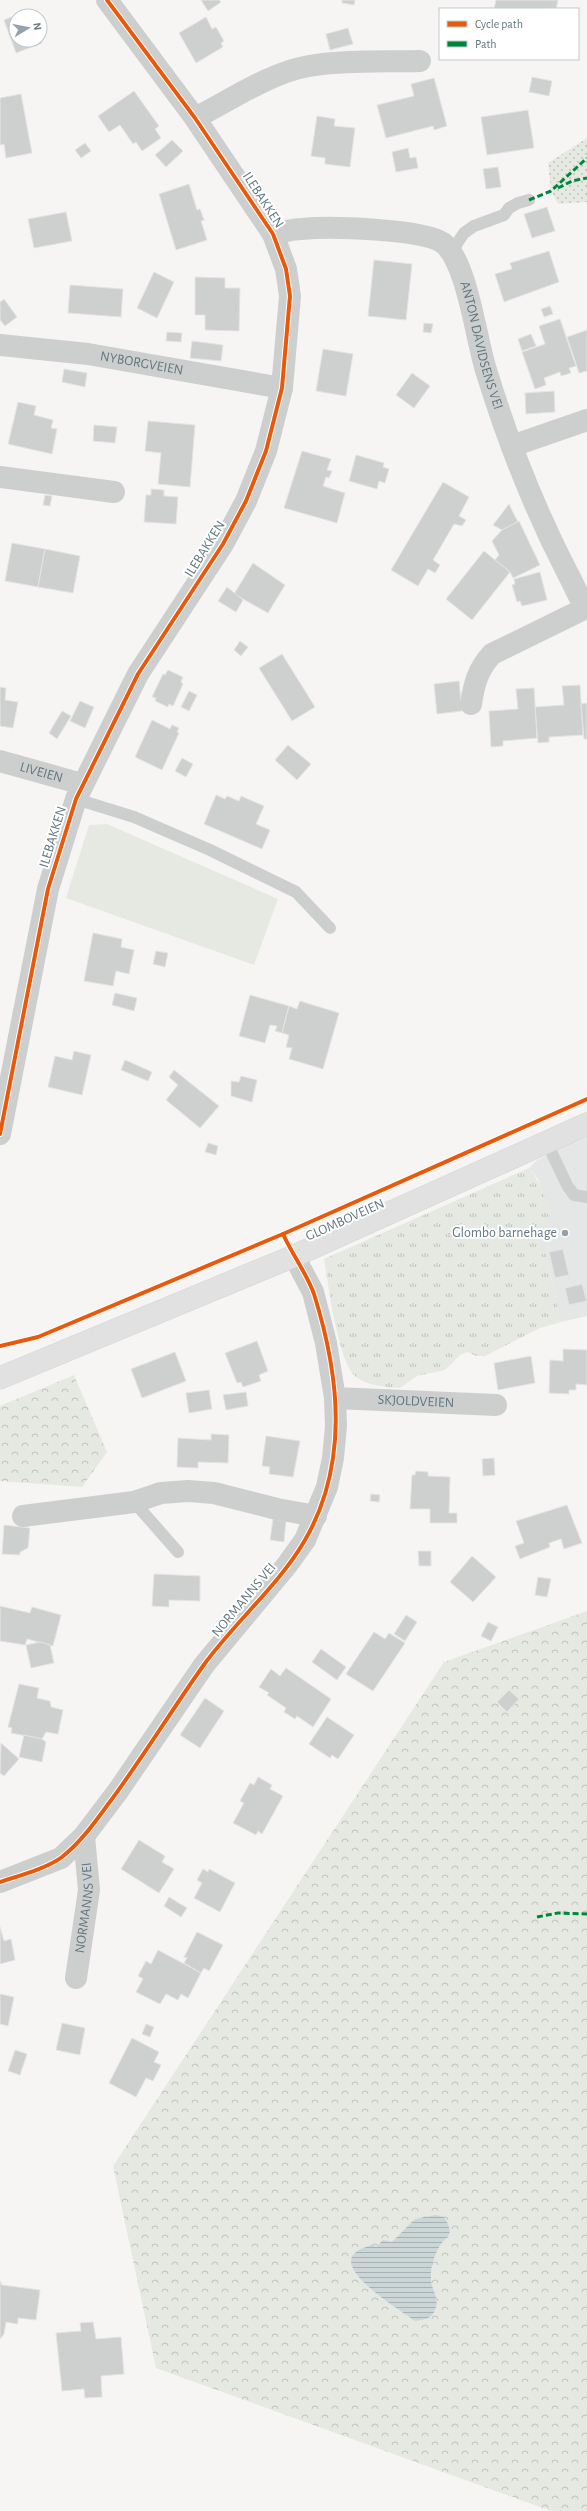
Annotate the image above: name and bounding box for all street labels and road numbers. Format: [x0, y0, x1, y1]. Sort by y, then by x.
street label: ILEBAKKEN [240, 170, 286, 230]
street label: ANTON DAVIDSENS VEI [457, 280, 505, 411]
street label: NYBORGVEIEN [99, 349, 184, 378]
street label: ILEBAKKEN [182, 518, 228, 580]
street label: LIVEIEN [18, 760, 65, 785]
street label: ILEBAKKEN [37, 805, 69, 869]
street label: GLOMBOVEIEN [304, 1196, 386, 1244]
street label: SKJOLDVEIEN [377, 1393, 455, 1410]
street label: NORMANNS VEI [209, 1560, 279, 1640]
street label: NORMANNS VEI [73, 1862, 96, 1954]

